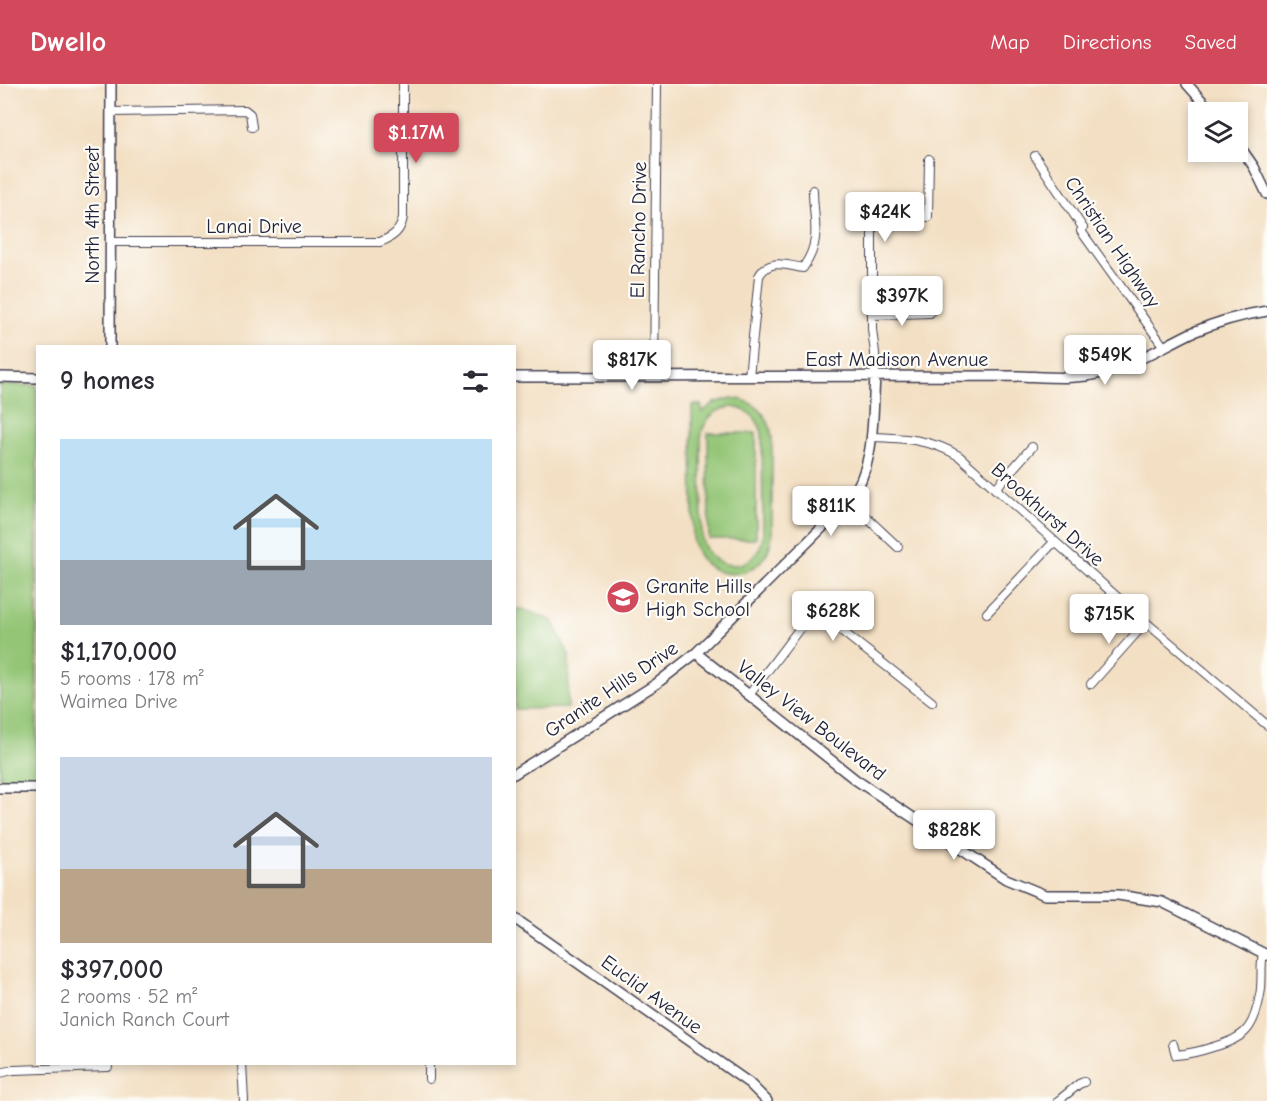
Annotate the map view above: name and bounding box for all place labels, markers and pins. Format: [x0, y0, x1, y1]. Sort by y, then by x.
pin: $1.17M [367, 113, 465, 164]
pin: $424K [843, 192, 927, 243]
pin: $397K [860, 276, 944, 327]
pin: $549K [1063, 335, 1147, 386]
pin: $817K [590, 340, 674, 391]
pin: $811K [789, 486, 873, 537]
place label: Granite Hills High School [646, 575, 752, 621]
school or university icon: Granite Hills High School [605, 579, 641, 615]
pin: $628K [791, 591, 875, 642]
pin: $715K [1067, 594, 1151, 645]
pin: $828K [912, 810, 996, 861]

